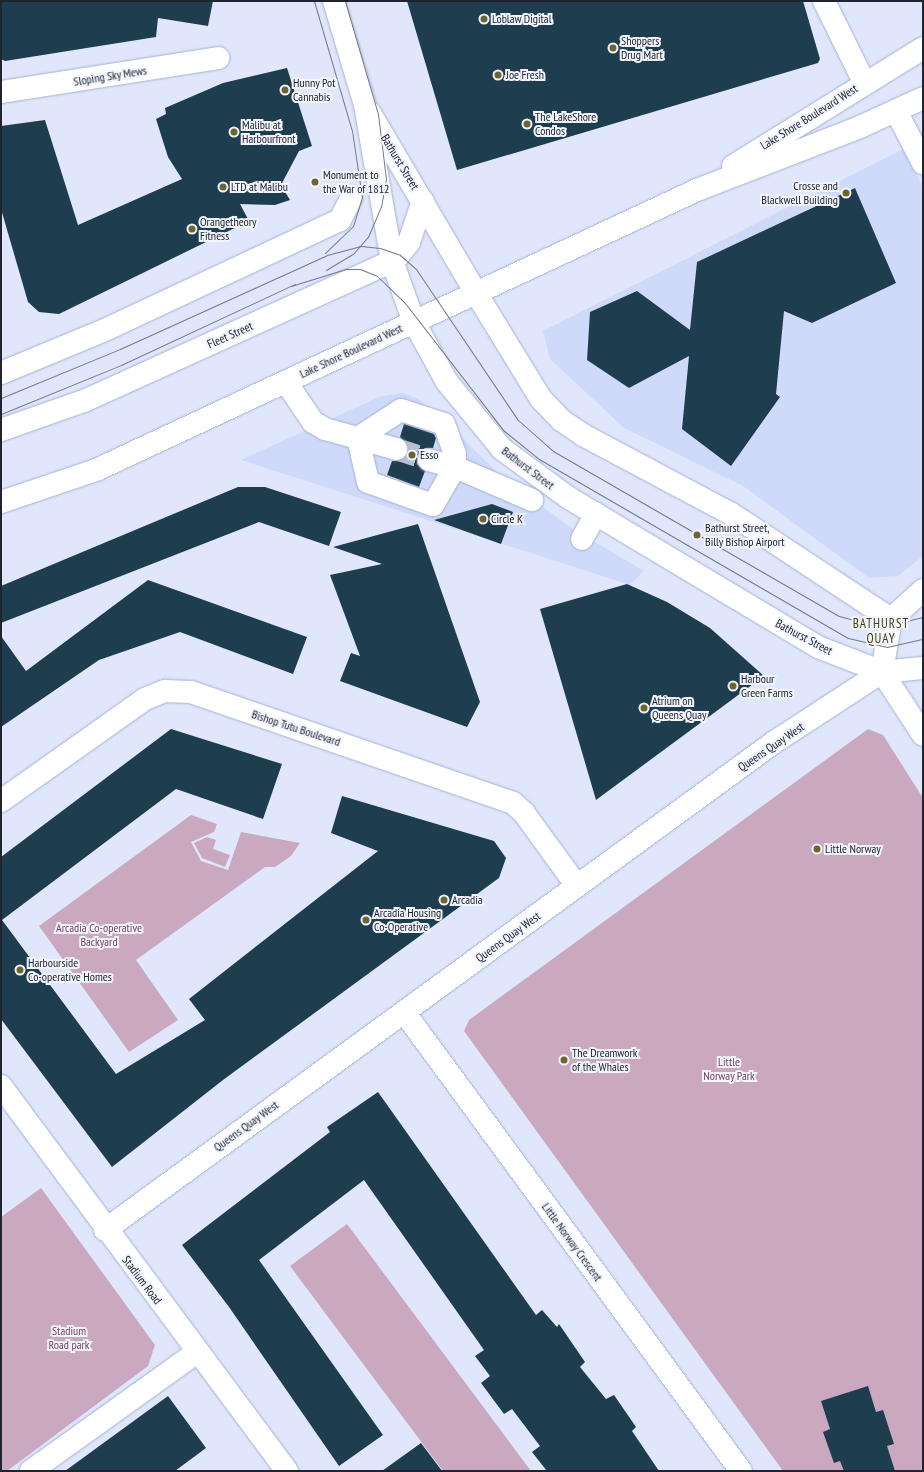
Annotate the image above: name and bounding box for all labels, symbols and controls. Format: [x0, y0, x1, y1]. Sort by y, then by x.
place label: Loblaw Digital [492, 12, 552, 26]
marker: Loblaw Digital [479, 14, 489, 24]
place label: Shoppers Drug Mart [621, 34, 663, 62]
marker: Shoppers Drug Mart [608, 43, 618, 53]
street label: Sloping Sky Mews [72, 63, 148, 89]
place label: Joe Fresh [506, 68, 544, 82]
marker: Joe Fresh [493, 70, 503, 80]
place label: Hunny Pot Cannabis [293, 76, 336, 104]
street label: Lake Shore Boulevard West [758, 81, 860, 153]
marker: Hunny Pot Cannabis [280, 85, 290, 95]
place label: The LakeShore Condos [535, 110, 596, 138]
place label: Malibu at Harbourfront [242, 118, 296, 146]
marker: The LakeShore Condos [522, 119, 532, 129]
marker: Malibu at Harbourfront [229, 127, 239, 137]
street label: Bathurst Street [378, 132, 422, 192]
place label: Monument to the War of 1812 [323, 168, 390, 196]
marker: Monument to the War of 1812 [310, 177, 320, 187]
place label: Crosse and Blackwell Building [761, 179, 838, 207]
place label: LTD at Malibu [231, 180, 288, 194]
marker: LTD at Malibu [218, 182, 228, 192]
marker: Crosse and Blackwell Building [841, 188, 851, 198]
place label: Orangetheory Fitness [200, 215, 257, 243]
marker: Orangetheory Fitness [187, 224, 197, 234]
street label: Fleet Street [205, 319, 255, 351]
street label: Lake Shore Boulevard West [297, 321, 405, 381]
street label: Bathurst Street [499, 444, 557, 492]
place label: Esso [420, 448, 438, 462]
marker: Esso [407, 450, 417, 460]
place label: Circle K [491, 512, 523, 526]
marker: Circle K [478, 514, 488, 524]
place label: Bathurst Street, Billy Bishop Airport [705, 521, 785, 549]
marker: Bathurst Street, Billy Bishop Airport [692, 530, 702, 540]
street label: Bathurst Street [773, 616, 835, 658]
district label: BATHURST QUAY [853, 617, 909, 648]
place label: Harbour Green Farms [741, 672, 793, 700]
marker: Harbour Green Farms [728, 681, 738, 691]
place label: Atrium on Queens Quay [652, 694, 707, 722]
marker: Atrium on Queens Quay [639, 703, 649, 713]
street label: Bishop Tutu Boulevard [250, 707, 342, 749]
street label: Queens Quay West [735, 719, 807, 775]
place label: Little Norway [825, 842, 881, 856]
marker: Little Norway [812, 844, 822, 854]
place label: Arcadia [452, 893, 483, 907]
marker: Arcadia [439, 895, 449, 905]
place label: Arcadia Housing Co-Operative [374, 906, 441, 934]
street label: Queens Quay West [473, 909, 543, 965]
marker: Arcadia Housing Co-Operative [361, 915, 371, 925]
park label: Arcadia Co-operative Backyard [56, 921, 142, 949]
place label: Harbourside Co-operative Homes [28, 956, 112, 984]
marker: Harbourside Co-operative Homes [15, 965, 25, 975]
place label: The Dreamwork of the Whales [572, 1046, 637, 1074]
marker: The Dreamwork of the Whales [559, 1055, 569, 1065]
park label: Little Norway Park [703, 1055, 755, 1083]
street label: Queens Quay West [211, 1098, 281, 1154]
street label: Little Norway Crescent [539, 1200, 605, 1284]
street label: Stadium Road [119, 1253, 165, 1307]
park label: Stadium Road park [49, 1324, 89, 1352]

